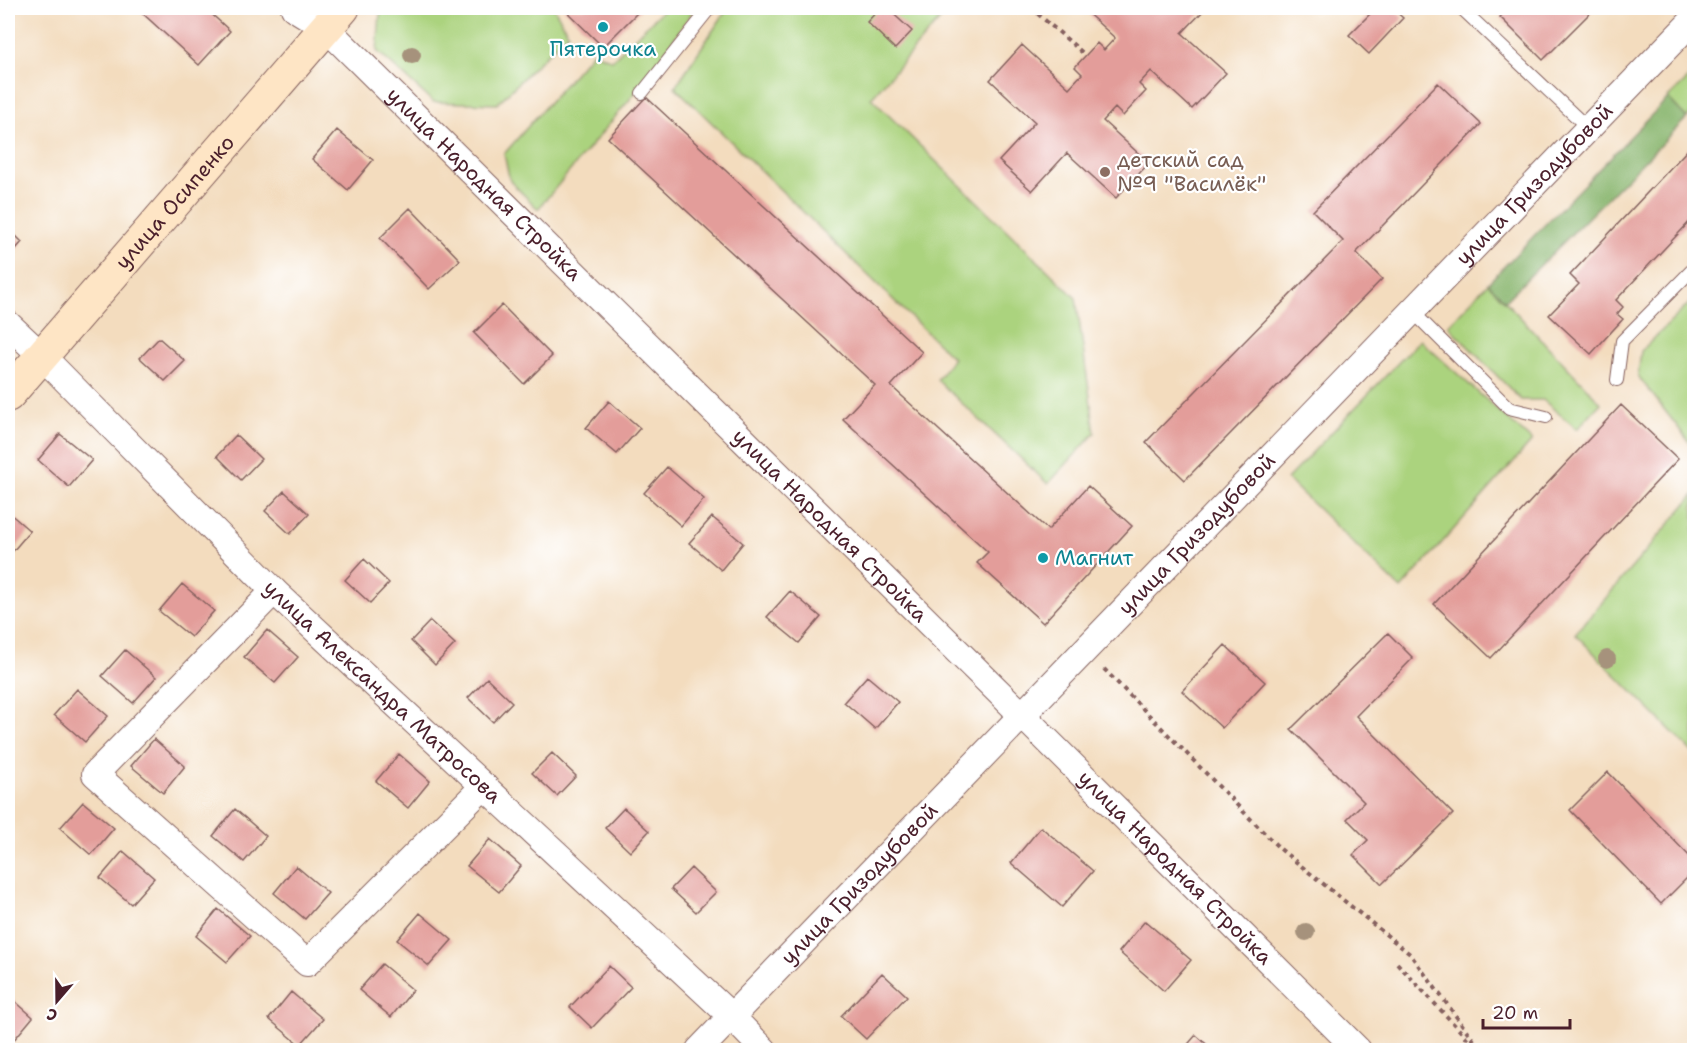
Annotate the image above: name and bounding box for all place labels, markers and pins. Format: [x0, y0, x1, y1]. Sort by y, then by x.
marker: Пятерочка [596, 20, 610, 34]
place label: Пятерочка [550, 35, 656, 63]
place label: детский сад №9 "Василёк" [1117, 146, 1266, 198]
marker: детский сад №9 "Василёк" [1098, 165, 1112, 179]
place label: Магнит [1055, 544, 1134, 572]
marker: Магнит [1036, 551, 1050, 565]

